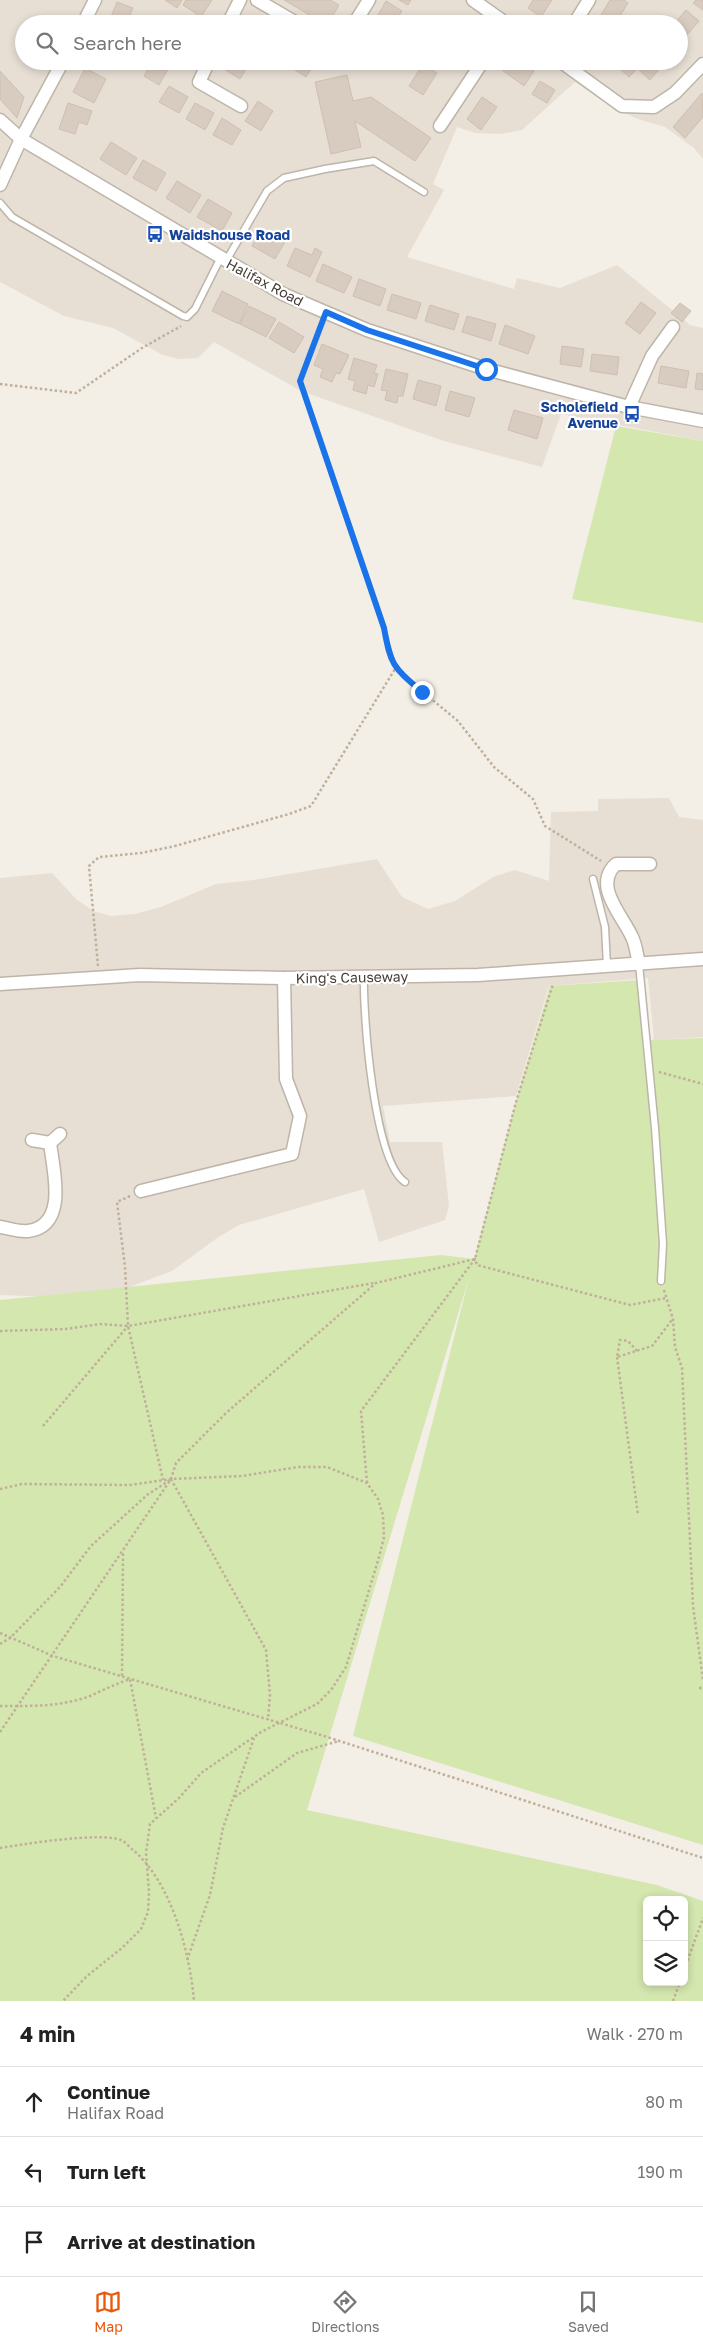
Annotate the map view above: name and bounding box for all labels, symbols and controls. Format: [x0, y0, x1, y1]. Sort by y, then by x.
search box [15, 15, 688, 70]
icon: search [33, 29, 61, 57]
text: Search here [73, 31, 182, 54]
bus stop icon: Waidshouse Road [145, 224, 165, 244]
place label: Waidshouse Road [169, 226, 290, 243]
street label: Halifax Road [223, 255, 307, 309]
route start [475, 358, 498, 381]
place label: Scholefield Avenue [540, 398, 618, 431]
bus stop icon: Scholefield Avenue [622, 404, 642, 424]
route end [411, 681, 434, 704]
street label: King's Causeway [296, 968, 409, 986]
map controls [643, 1896, 688, 1986]
button: locate [643, 1896, 688, 1941]
button: layers [643, 1941, 688, 1986]
text: 4 min [20, 2021, 75, 2047]
text: Walk · 270 m [586, 2024, 683, 2044]
text: Continue [67, 2080, 150, 2103]
icon: ahead [20, 2088, 48, 2116]
text: 80 m [645, 2092, 683, 2112]
text: Halifax Road [67, 2103, 164, 2123]
icon: left [20, 2158, 48, 2186]
text: Turn left [67, 2160, 146, 2183]
text: 190 m [637, 2162, 683, 2182]
icon: arrive [20, 2228, 48, 2256]
text: Arrive at destination [67, 2230, 255, 2253]
tab: Map [94, 2288, 123, 2335]
tab: Directions [311, 2288, 380, 2335]
tab: Saved [568, 2288, 609, 2335]

